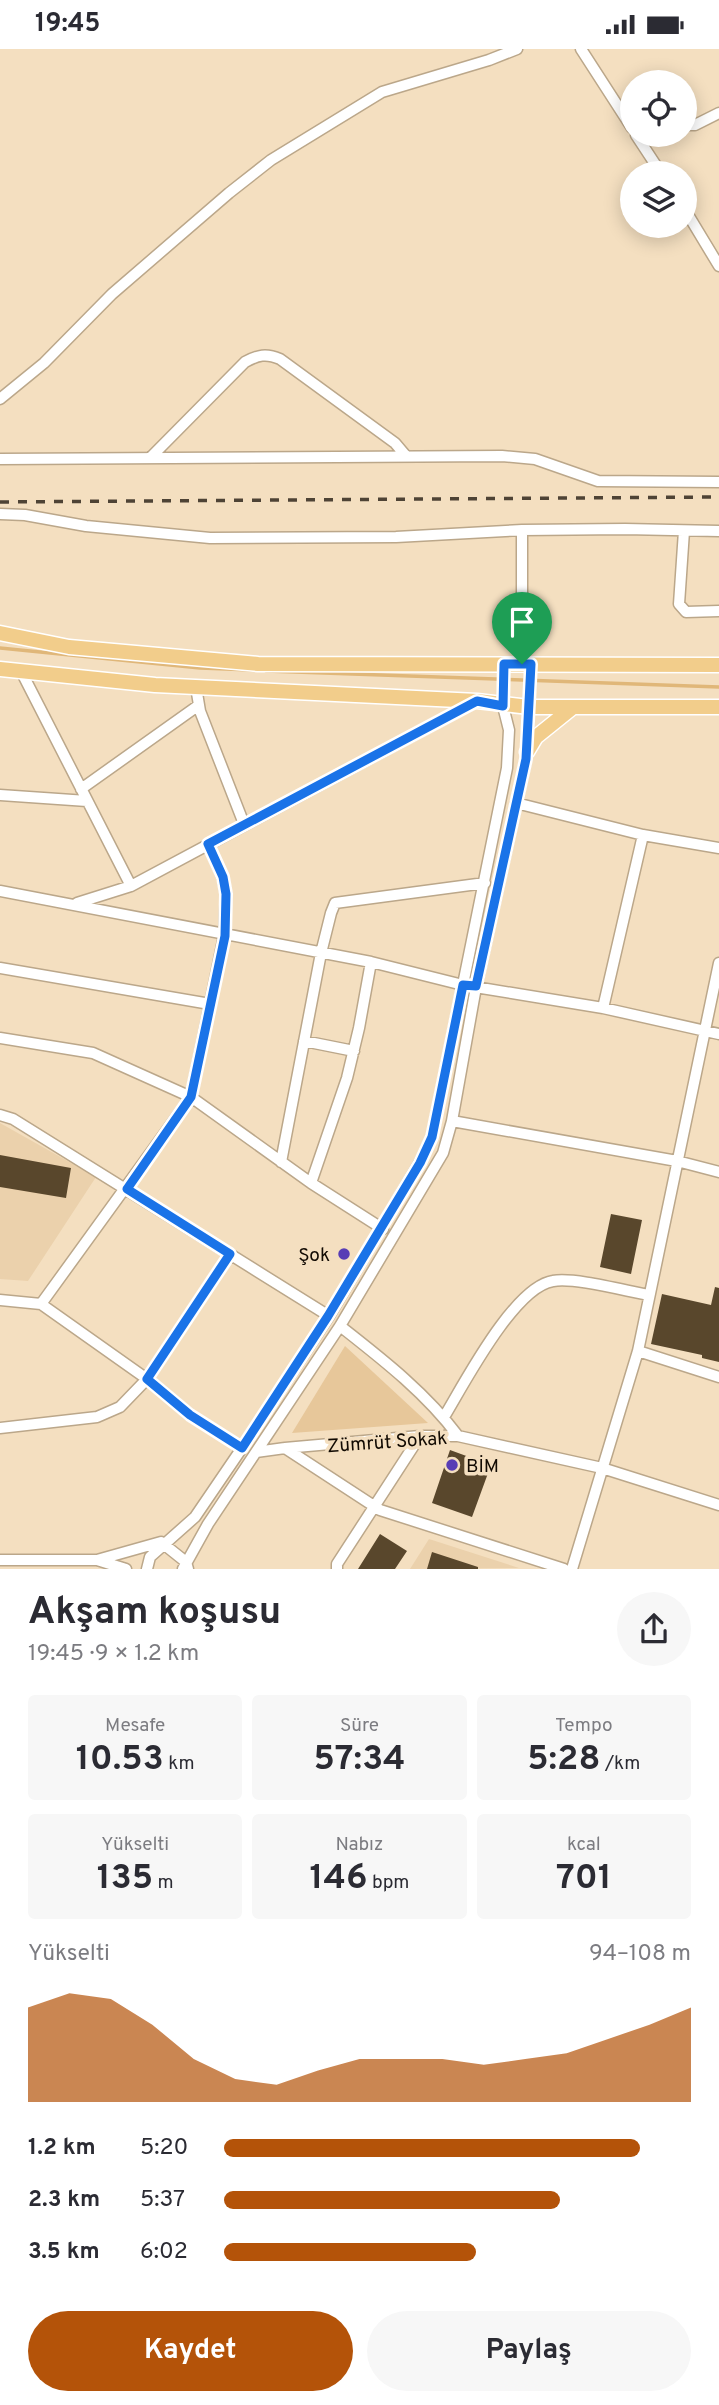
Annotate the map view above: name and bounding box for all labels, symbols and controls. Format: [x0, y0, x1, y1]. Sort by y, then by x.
text: 19:45 [35, 8, 100, 41]
map controls [620, 70, 697, 238]
button: locate [620, 70, 697, 147]
button: layers [620, 161, 697, 238]
pin [492, 592, 552, 664]
icon: arrive [503, 603, 541, 641]
place label: Şok [298, 1244, 330, 1268]
marker: Şok [336, 1246, 352, 1262]
street label: Zümrüt Sokak [326, 1427, 448, 1459]
place label: BİM [466, 1454, 499, 1479]
marker: BİM [444, 1457, 460, 1473]
text: Akşam koşusu [28, 1589, 281, 1638]
button: share [617, 1592, 691, 1666]
text: 19:45 · 9 × 1.2 km [28, 1640, 199, 1669]
text: Mesafe [105, 1714, 165, 1738]
text: Süre [340, 1714, 379, 1738]
text: Tempo [555, 1714, 613, 1738]
text: 10.53 [76, 1738, 164, 1782]
text: 57:34 [313, 1738, 406, 1782]
text: 5:28 [527, 1738, 601, 1782]
text: km [164, 1752, 195, 1776]
text: /km [601, 1752, 640, 1776]
text: Yükselti [101, 1833, 169, 1857]
text: Nabız [336, 1833, 383, 1857]
text: kcal [567, 1833, 601, 1857]
text: 135 [97, 1857, 153, 1901]
text: 146 [310, 1857, 368, 1901]
text: 701 [556, 1857, 612, 1901]
text: m [153, 1871, 174, 1895]
text: bpm [368, 1871, 409, 1895]
text: Yükselti [28, 1940, 110, 1969]
text: 94–108 m [589, 1940, 691, 1969]
text: 1.2 km [28, 2134, 96, 2163]
text: 5:20 [140, 2134, 188, 2163]
text: 2.3 km [28, 2186, 100, 2215]
text: 5:37 [140, 2186, 185, 2215]
text: 3.5 km [28, 2238, 100, 2267]
text: 6:02 [140, 2238, 188, 2267]
button: Kaydet [28, 2311, 353, 2391]
button: Paylaş [367, 2311, 691, 2391]

